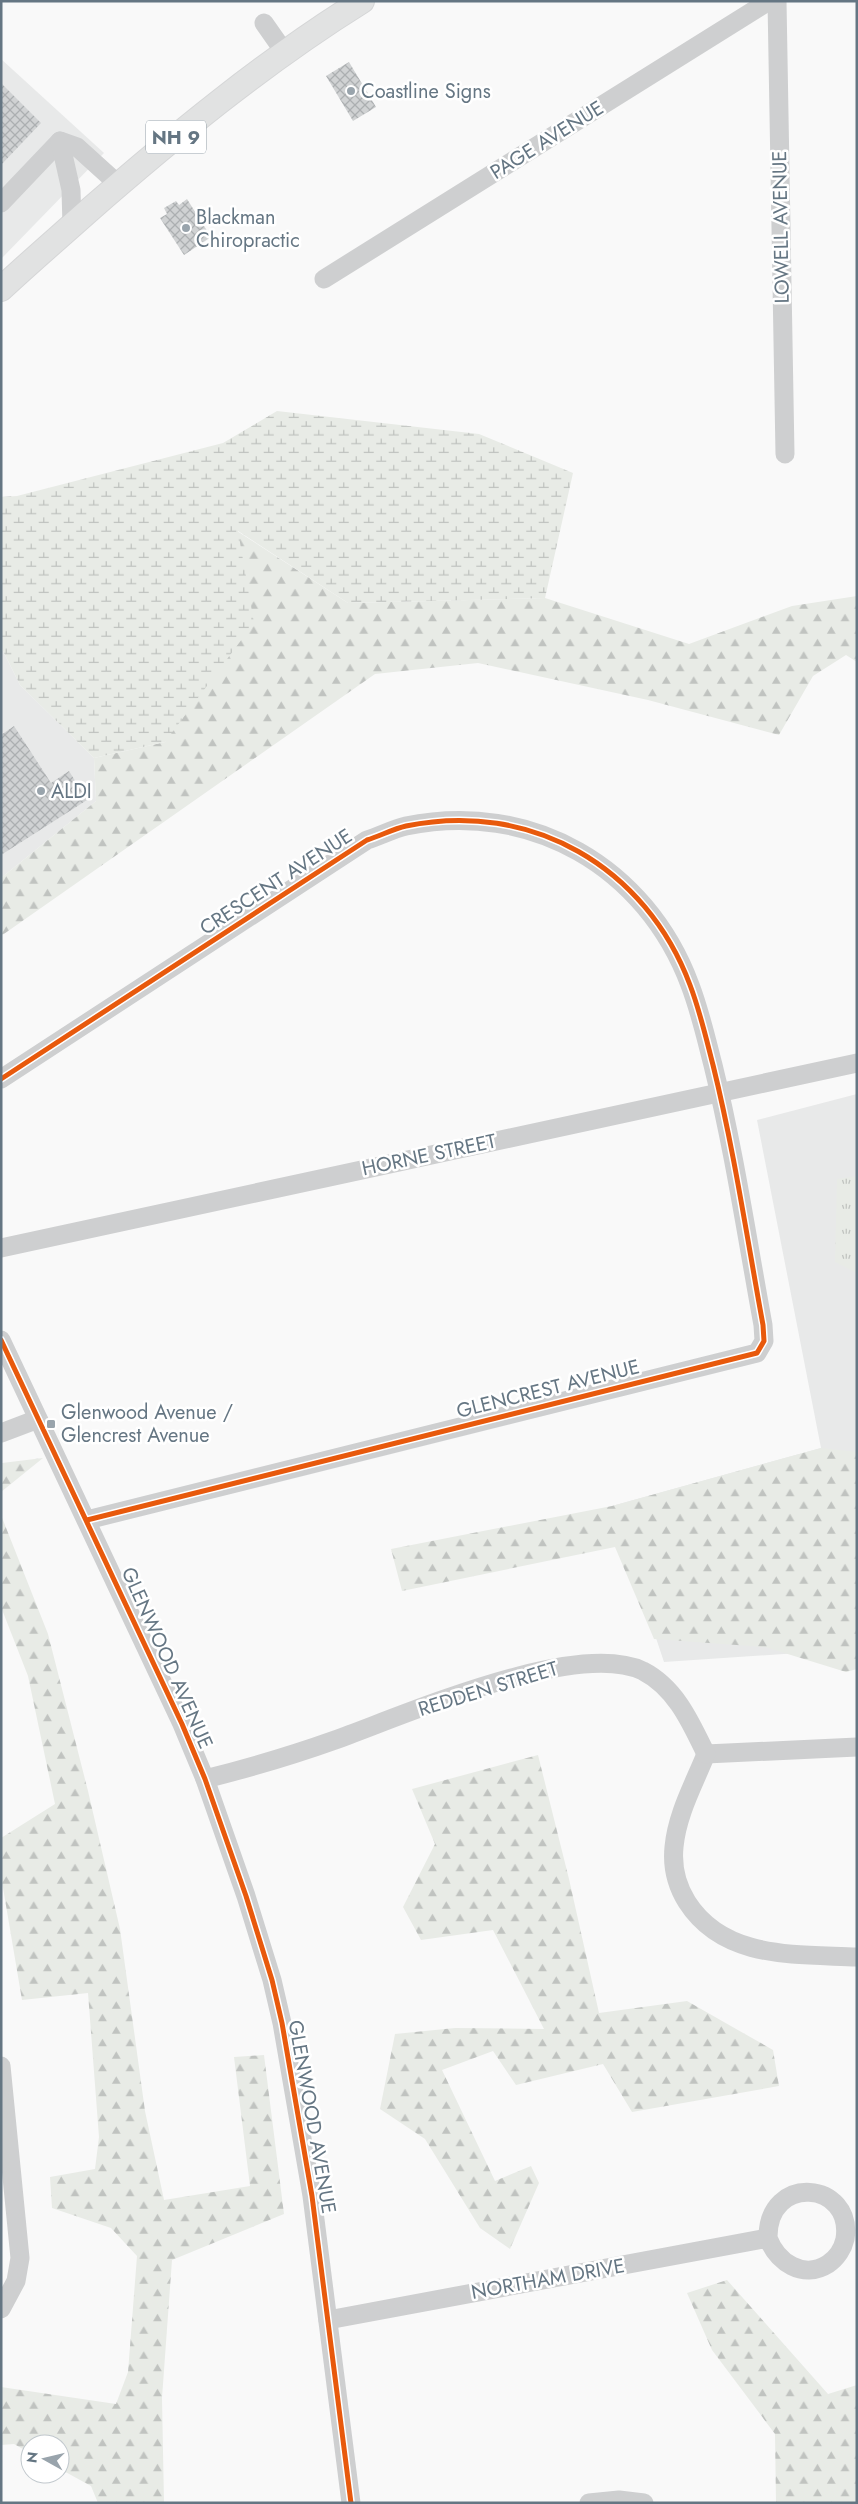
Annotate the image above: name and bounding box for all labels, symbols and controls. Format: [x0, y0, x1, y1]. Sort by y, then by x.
place label: Coastline Signs [361, 77, 491, 106]
marker: Coastline Signs [345, 85, 357, 97]
street label: PAGE AVENUE [485, 93, 609, 187]
road number: NH 9 [146, 120, 206, 154]
street label: LOWELL AVENUE [765, 150, 797, 304]
place label: Blackman Chiropractic [196, 203, 300, 255]
marker: Blackman Chiropractic [180, 222, 192, 234]
place label: ALDI [51, 777, 92, 806]
marker: ALDI [35, 785, 47, 797]
street label: CRESCENT AVENUE [194, 822, 358, 942]
street label: HORNE STREET [359, 1126, 499, 1183]
street label: GLENCREST AVENUE [453, 1352, 643, 1426]
place label: Glenwood Avenue / Glencrest Avenue [61, 1398, 233, 1450]
marker: Glenwood Avenue / Glencrest Avenue [45, 1418, 57, 1430]
street label: GLENWOOD AVENUE [114, 1563, 220, 1753]
street label: REDDEN STREET [415, 1654, 562, 1724]
street label: GLENWOOD AVENUE [281, 2018, 343, 2216]
street label: NORTHAM DRIVE [469, 2251, 627, 2307]
north arrow [20, 2434, 70, 2484]
text: N [21, 2450, 43, 2464]

